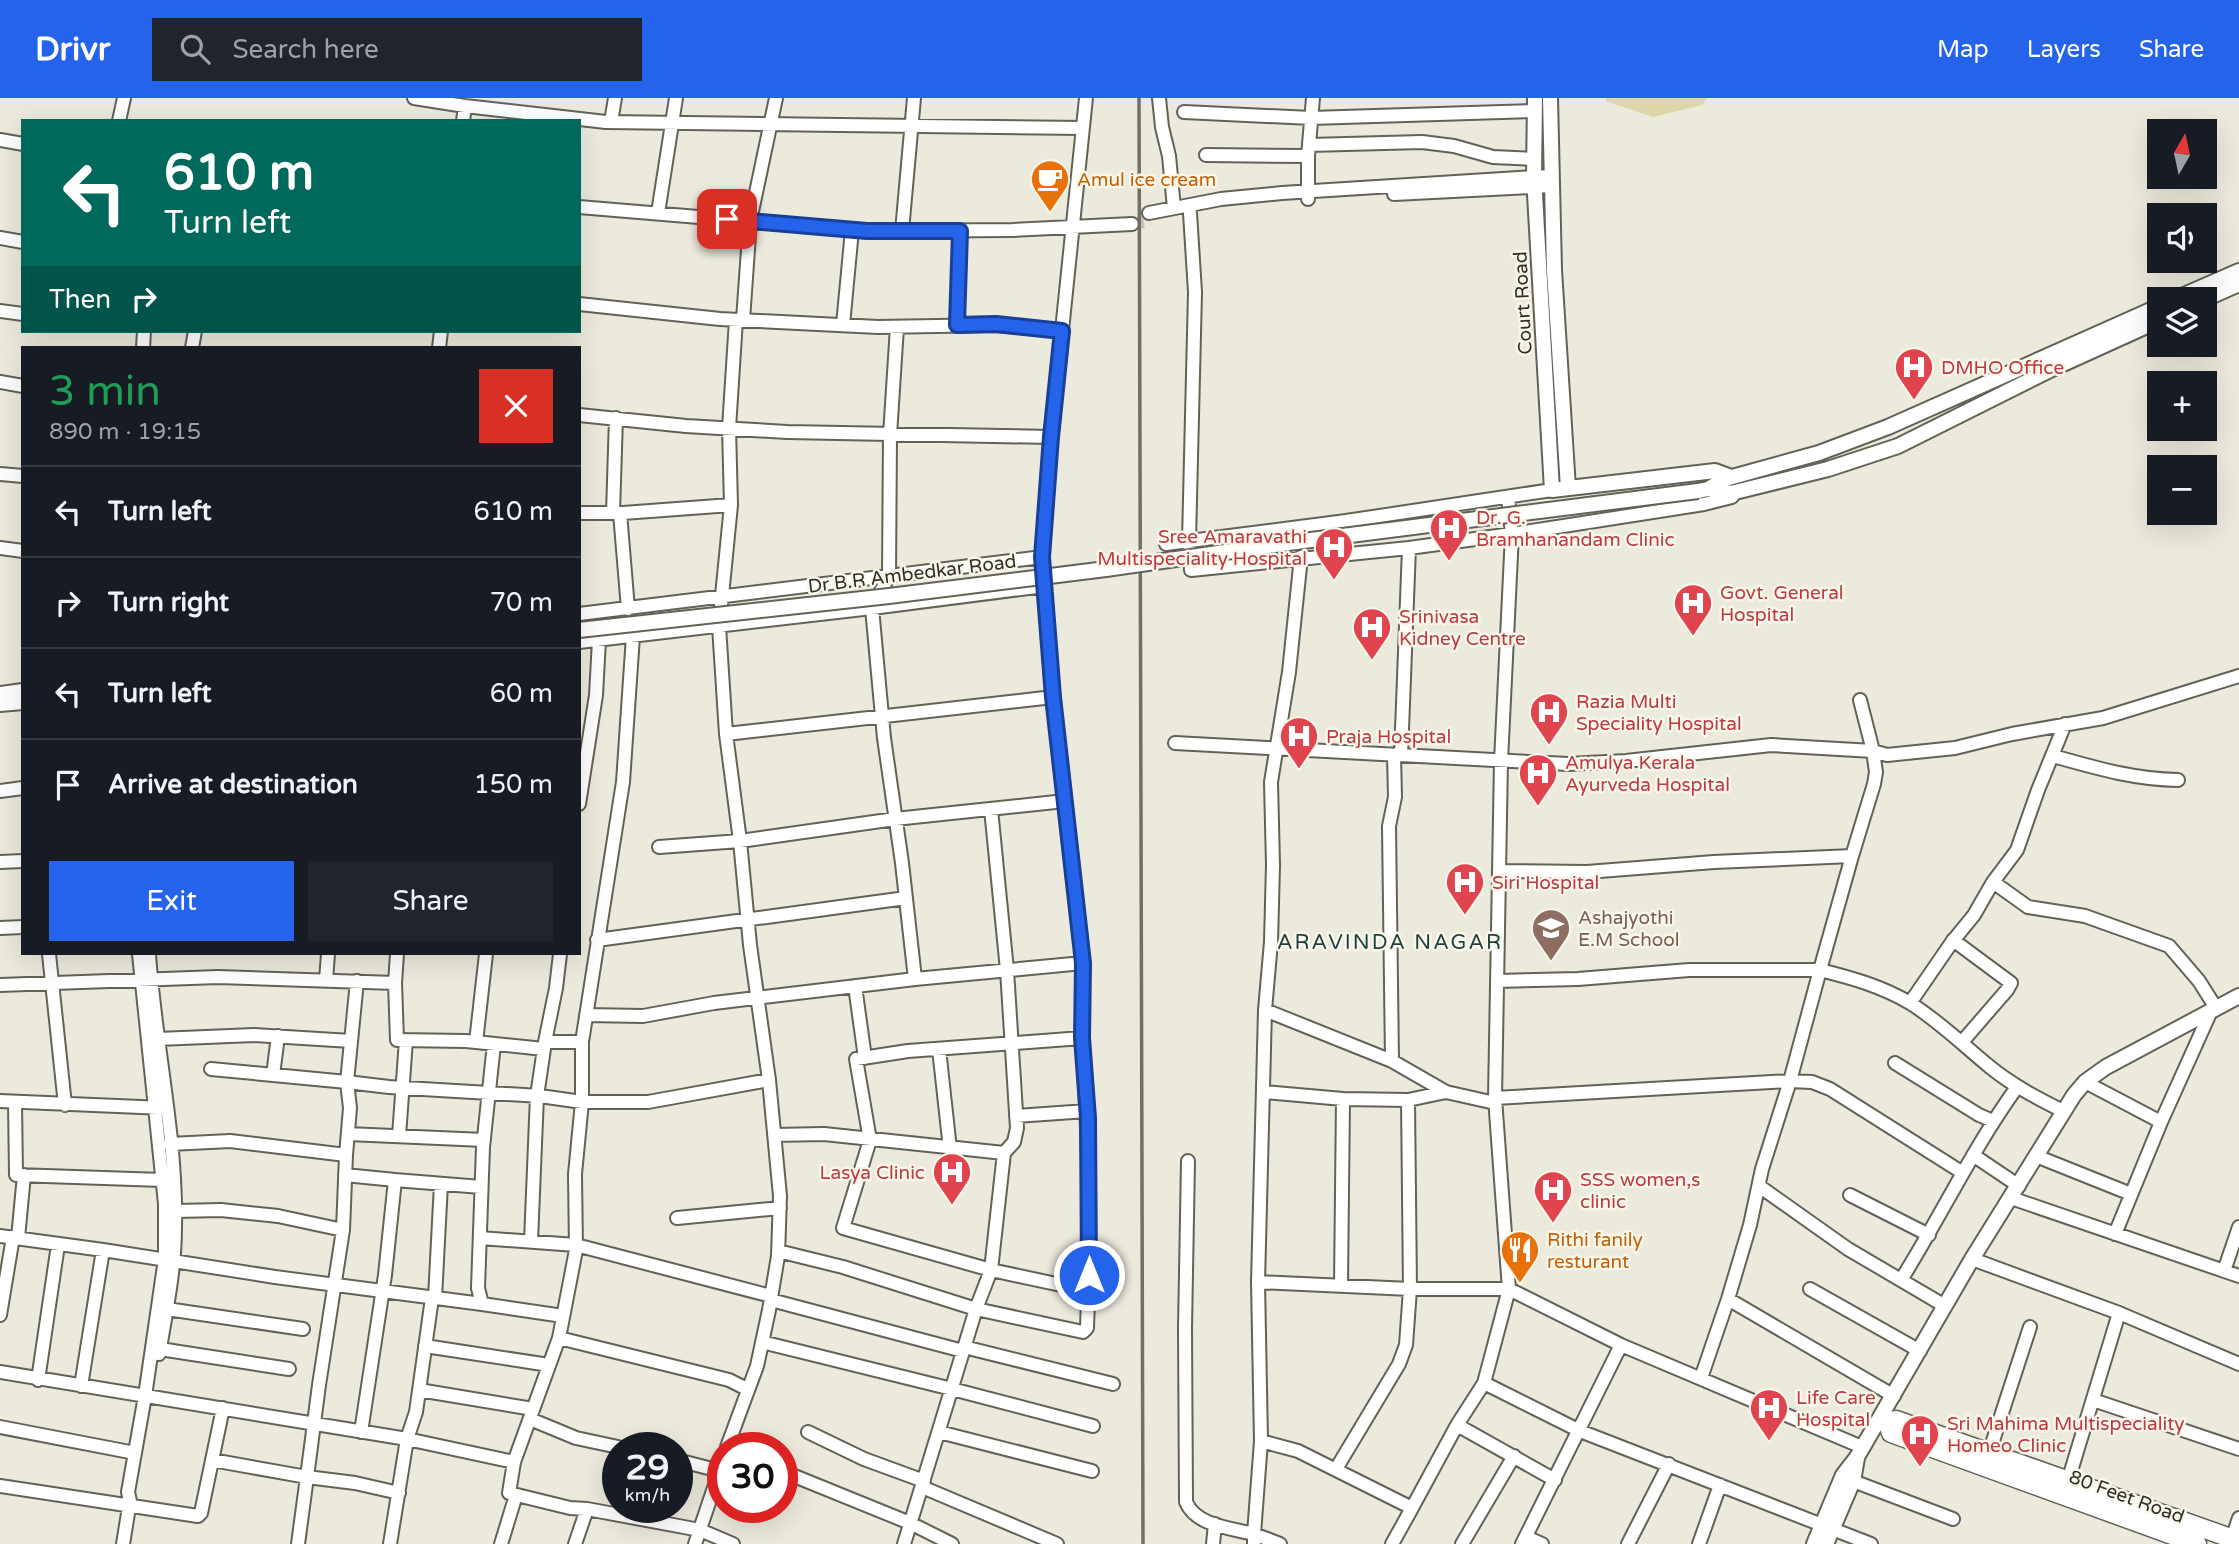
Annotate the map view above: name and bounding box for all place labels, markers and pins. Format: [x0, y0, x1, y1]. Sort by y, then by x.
cafe icon: Amul ice cream [1029, 158, 1071, 213]
place label: Amul ice cream [1077, 169, 1216, 191]
pin [697, 189, 757, 249]
hospital icon: DMHO Office [1893, 346, 1935, 401]
place label: DMHO Office [1941, 357, 2064, 379]
hospital icon: Dr. G. Bramhanandam Clinic [1428, 507, 1470, 562]
place label: Dr. G. Bramhanandam Clinic [1476, 507, 1675, 551]
place label: Sree Amaravathi Multispeciality Hospital [1097, 526, 1307, 570]
hospital icon: Sree Amaravathi Multispeciality Hospital [1313, 526, 1355, 581]
hospital icon: Govt. General Hospital [1672, 582, 1714, 637]
place label: Govt. General Hospital [1720, 582, 1844, 626]
hospital icon: Srinivasa Kidney Centre [1351, 606, 1393, 661]
place label: Srinivasa Kidney Centre [1399, 606, 1526, 650]
hospital icon: Razia Multi Speciality Hospital [1528, 691, 1570, 746]
place label: Razia Multi Speciality Hospital [1576, 691, 1742, 735]
hospital icon: Praja Hospital [1278, 715, 1320, 770]
place label: Praja Hospital [1326, 726, 1451, 748]
hospital icon: Amulya Kerala Ayurveda Hospital [1517, 752, 1559, 807]
place label: Amulya Kerala Ayurveda Hospital [1565, 752, 1730, 796]
hospital icon: Siri Hospital [1444, 861, 1486, 916]
place label: Siri Hospital [1492, 872, 1599, 894]
school or university icon: Ashajyothi E.M School [1530, 907, 1572, 962]
place label: Ashajyothi E.M School [1578, 907, 1680, 951]
hospital icon: Lasya Clinic [931, 1151, 973, 1206]
place label: Lasya Clinic [820, 1162, 925, 1184]
hospital icon: SSS women,s clinic [1532, 1169, 1574, 1224]
place label: SSS women,s clinic [1580, 1169, 1700, 1213]
restaurant icon: Rithi fanily resturant [1499, 1229, 1541, 1284]
place label: Rithi fanily resturant [1547, 1229, 1643, 1273]
hospital icon: Life Care Hospital [1748, 1387, 1790, 1442]
place label: Life Care Hospital [1796, 1387, 1876, 1431]
hospital icon: Sri Mahima Multispeciality Homeo Clinic [1899, 1413, 1941, 1468]
place label: Sri Mahima Multispeciality Homeo Clinic [1947, 1413, 2185, 1457]

